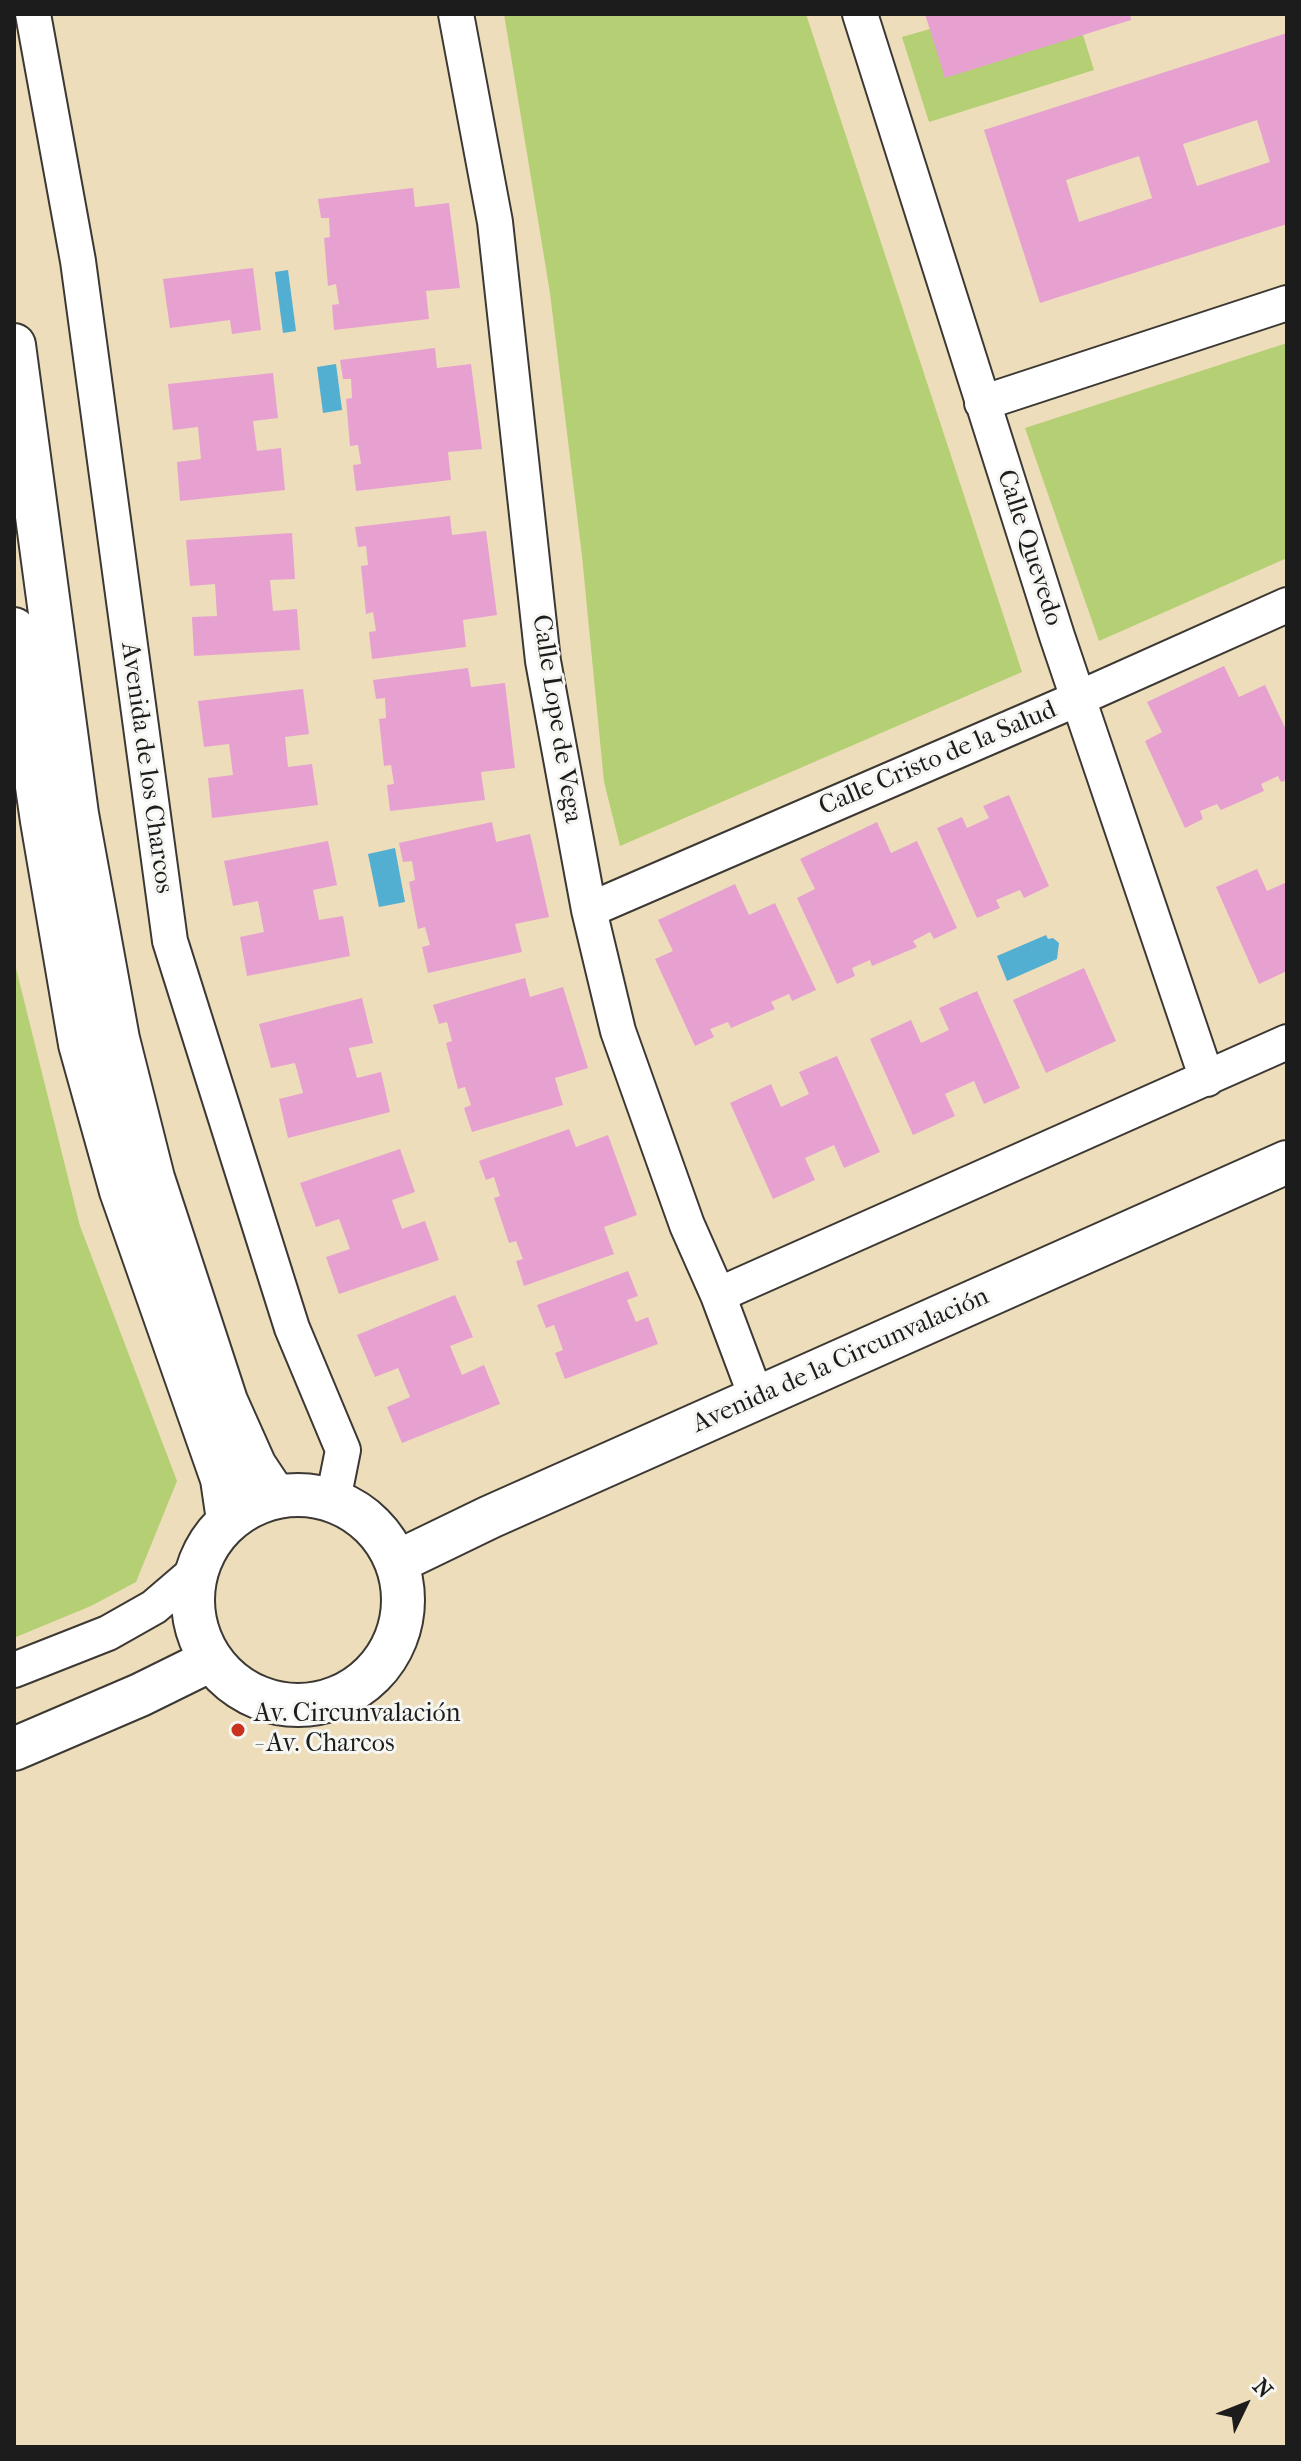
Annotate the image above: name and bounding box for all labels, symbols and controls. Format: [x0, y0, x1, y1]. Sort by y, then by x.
street label: Calle Quevedo [989, 466, 1069, 630]
street label: Calle Lope de Vega [524, 613, 588, 825]
street label: Avenida de los Charcos [113, 640, 179, 896]
street label: Calle Cristo de la Salud [815, 695, 1061, 823]
street label: Avenida de la Circunvalación [688, 1281, 994, 1441]
place label: Av. Circunvalación - Av. Charcos [254, 1699, 461, 1760]
marker: Av. Circunvalación - Av. Charcos [229, 1721, 247, 1739]
north arrow [1205, 2365, 1285, 2445]
text: N [1247, 2374, 1278, 2404]

